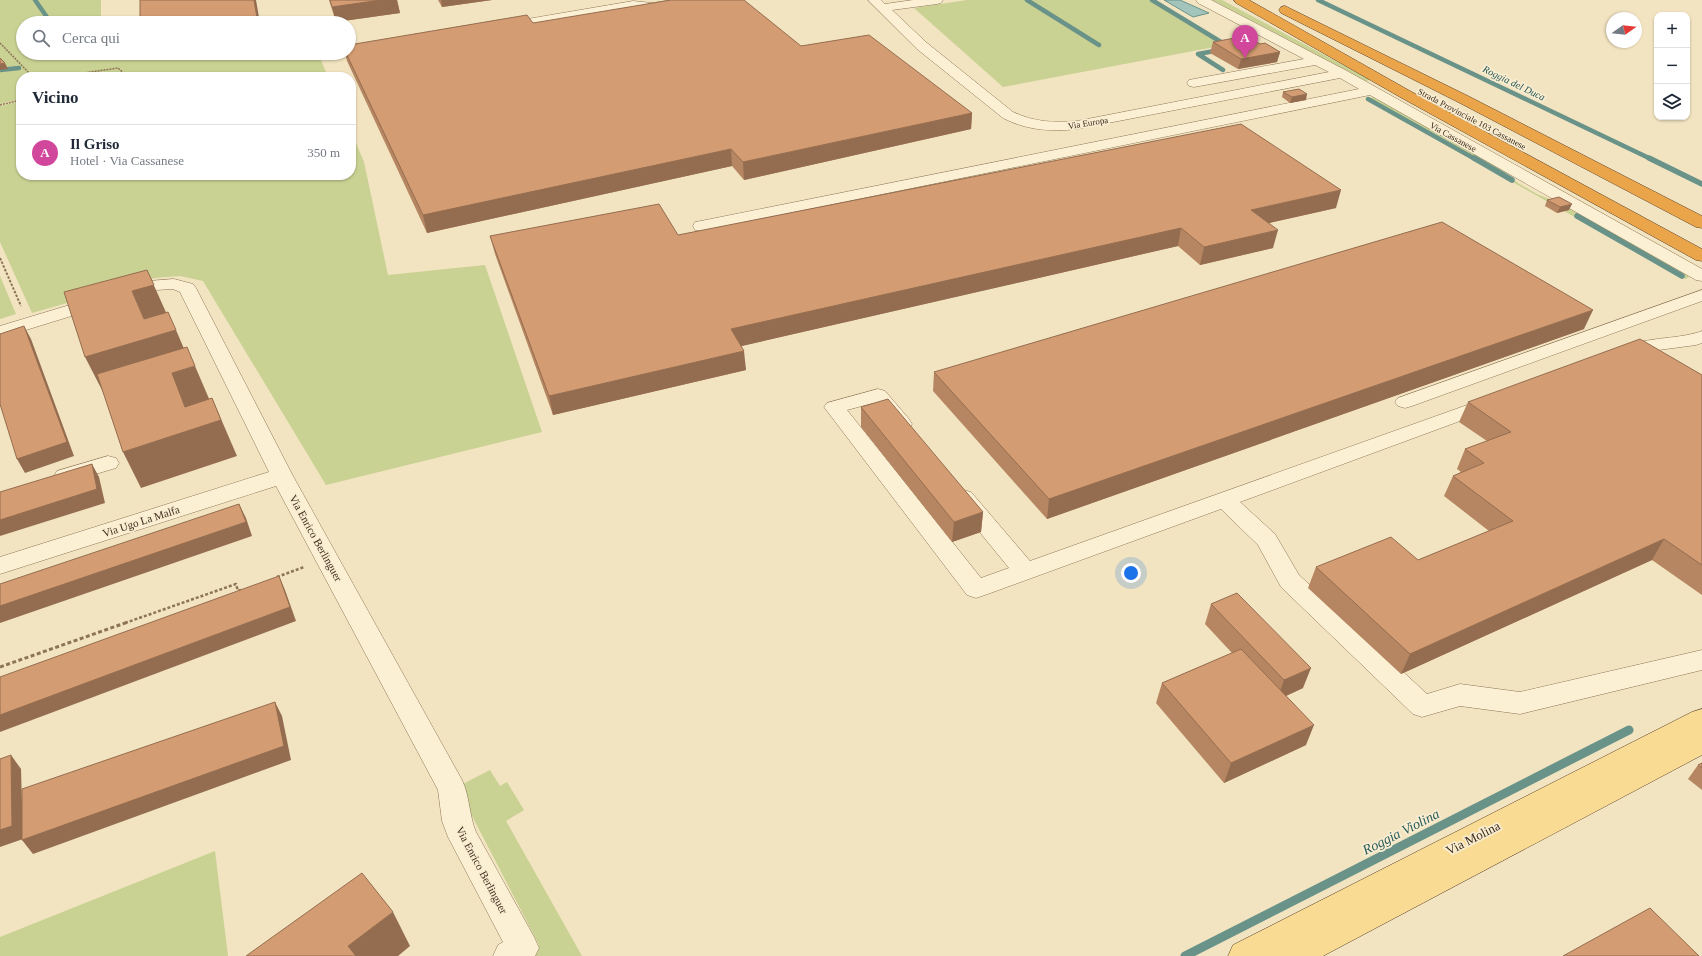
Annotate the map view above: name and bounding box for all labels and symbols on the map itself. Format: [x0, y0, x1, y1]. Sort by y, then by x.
north arrow [1606, 12, 1642, 48]
pin: A [1232, 25, 1258, 58]
water label: Roggia del Duca [1480, 63, 1547, 103]
street label: Strada Provinciale 103 Cassanese [1416, 86, 1528, 152]
street label: Via Europa [1067, 115, 1109, 131]
street label: Via Cassanese [1428, 120, 1478, 154]
street label: Via Enrico Berlinguer [287, 493, 345, 584]
street label: Via Ugo La Malfa [101, 503, 181, 539]
your location [1121, 563, 1141, 583]
water label: Roggia Violina [1359, 806, 1442, 858]
street label: Via Molina [1443, 818, 1503, 858]
street label: Via Enrico Berlinguer [454, 824, 510, 916]

